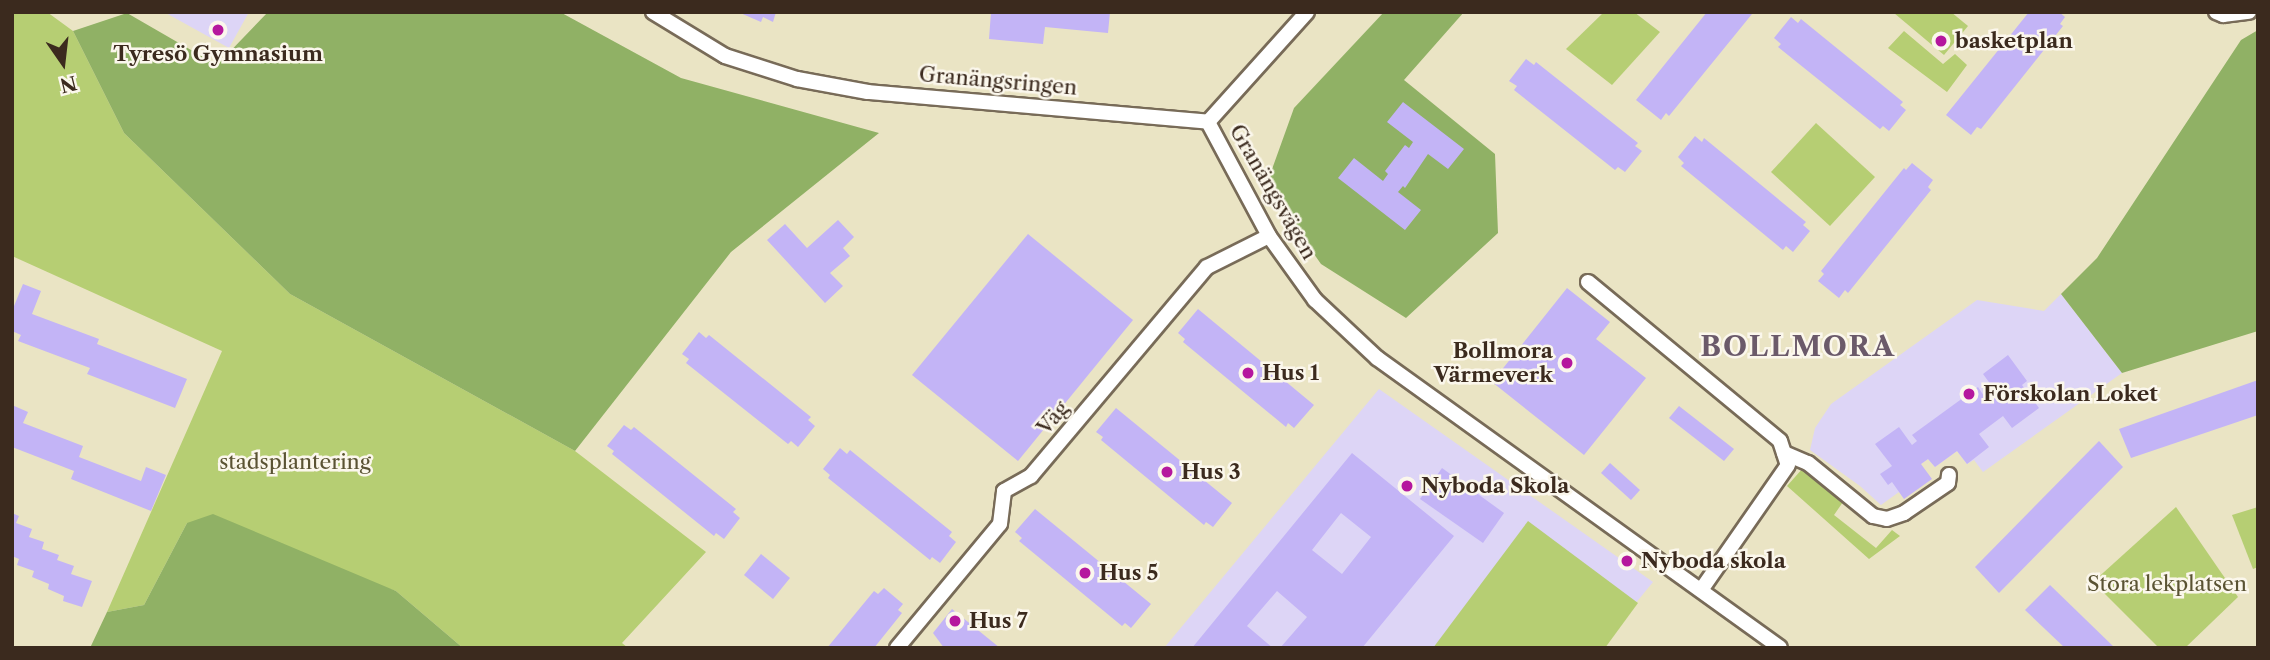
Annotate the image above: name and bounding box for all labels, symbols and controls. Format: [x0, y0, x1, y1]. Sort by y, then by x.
marker: Tyresö Gymnasium [210, 22, 226, 38]
north arrow [28, 28, 98, 98]
place label: basketplan [1955, 28, 2073, 54]
marker: basketplan [1933, 33, 1949, 49]
place label: Tyresö Gymnasium [113, 41, 323, 67]
street label: Granängsringen [918, 62, 1078, 100]
text: N [57, 71, 79, 97]
street label: Granängsvägen [1224, 120, 1322, 264]
district label: BOLLMORA [1701, 329, 1895, 363]
place label: Bollmora Värmeverk [1434, 338, 1553, 388]
marker: Bollmora Värmeverk [1559, 355, 1575, 371]
place label: Hus 1 [1262, 360, 1319, 386]
marker: Hus 1 [1240, 365, 1256, 381]
place label: Förskolan Loket [1983, 381, 2158, 407]
marker: Förskolan Loket [1961, 386, 1977, 402]
street label: Väg [1032, 396, 1074, 440]
park label: stadsplantering [219, 449, 371, 475]
place label: Hus 3 [1181, 459, 1241, 485]
marker: Hus 3 [1159, 464, 1175, 480]
place label: Nyboda Skola [1421, 473, 1570, 499]
marker: Nyboda Skola [1399, 478, 1415, 494]
place label: Nyboda skola [1641, 548, 1786, 574]
marker: Nyboda skola [1619, 553, 1635, 569]
place label: Hus 5 [1099, 560, 1158, 586]
marker: Hus 5 [1077, 565, 1093, 581]
park label: Stora lekplatsen [2087, 571, 2247, 597]
place label: Hus 7 [969, 608, 1028, 634]
marker: Hus 7 [947, 613, 963, 629]

